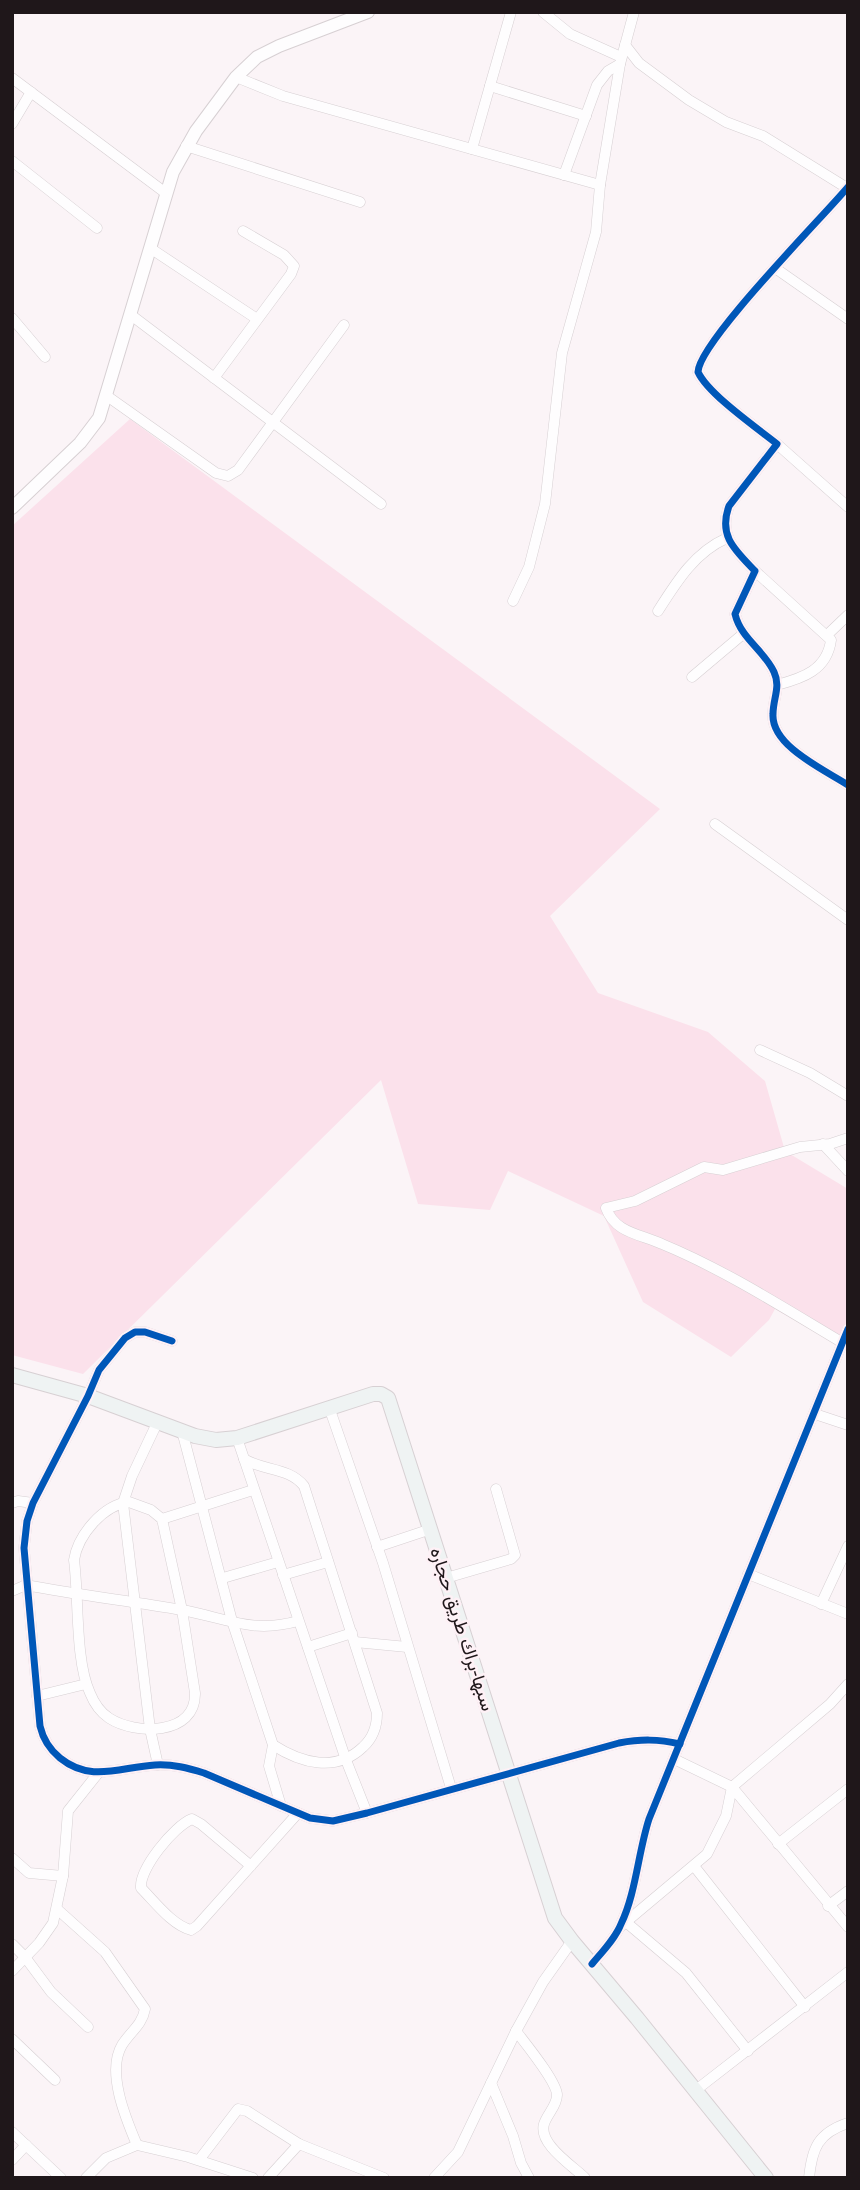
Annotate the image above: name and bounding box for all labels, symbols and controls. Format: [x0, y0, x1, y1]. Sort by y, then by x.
street label: سبها-براك طريق حجاره [425, 1545, 499, 1714]

